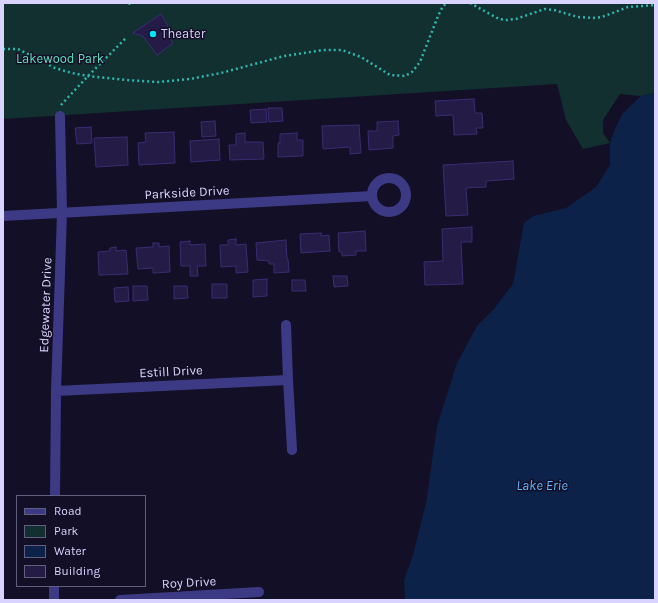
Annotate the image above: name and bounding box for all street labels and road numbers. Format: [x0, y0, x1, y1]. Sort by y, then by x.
street label: Parkside Drive [144, 183, 230, 203]
street label: Edgewater Drive [37, 257, 55, 353]
street label: Estill Drive [139, 363, 203, 381]
street label: Roy Drive [161, 574, 217, 592]

